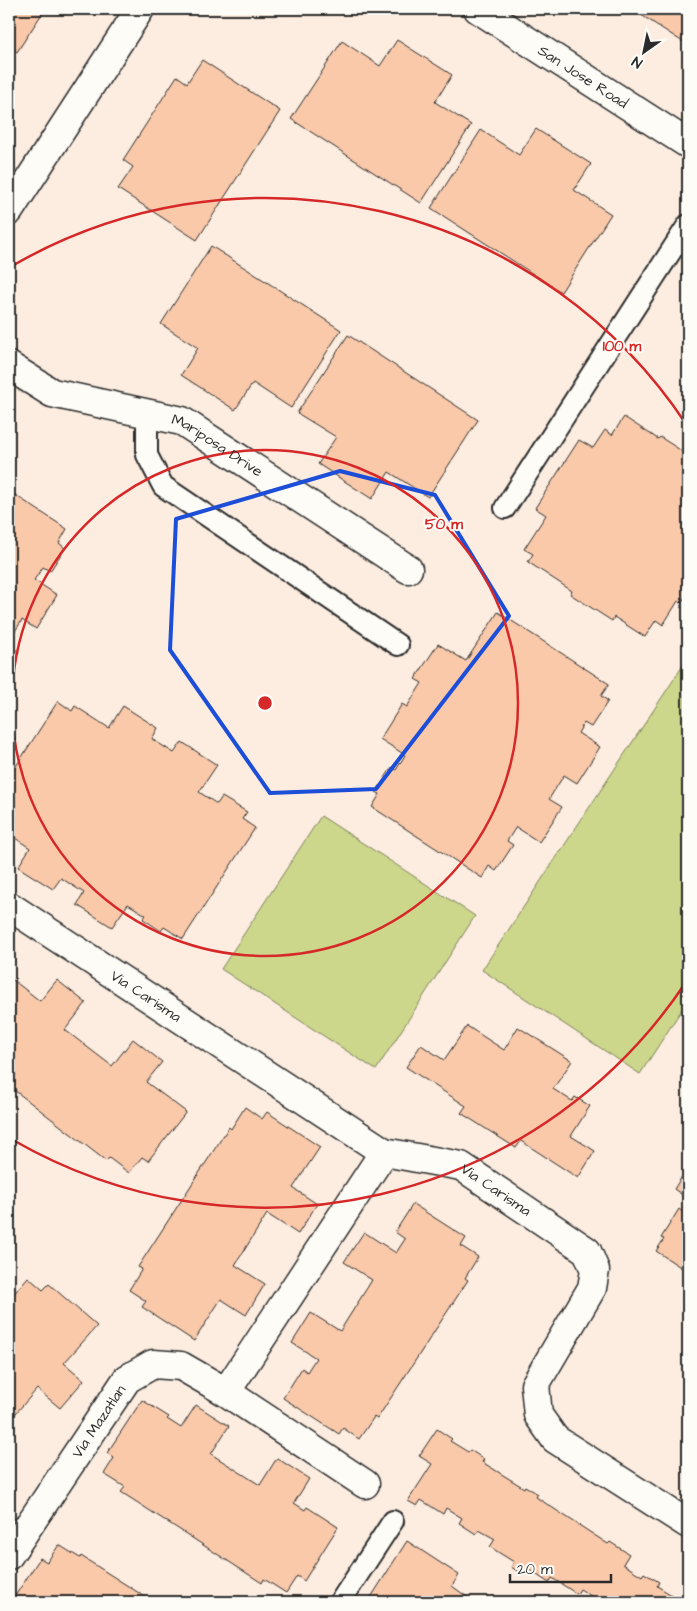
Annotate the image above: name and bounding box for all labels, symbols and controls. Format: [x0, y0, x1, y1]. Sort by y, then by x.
north arrow [620, 28, 670, 78]
street label: San Jose Road [534, 40, 632, 114]
text: N [628, 51, 647, 73]
text: 100 m [603, 336, 642, 357]
street label: Mariposa Drive [170, 409, 267, 482]
text: 50 m [425, 514, 463, 535]
centre of rings [256, 694, 274, 712]
street label: Via Carisma [106, 965, 186, 1028]
street label: Via Carisma [456, 1159, 536, 1222]
street label: Via Mazatlan [67, 1380, 131, 1462]
scale bar [510, 1551, 611, 1583]
text: 20 m [517, 1559, 553, 1580]

